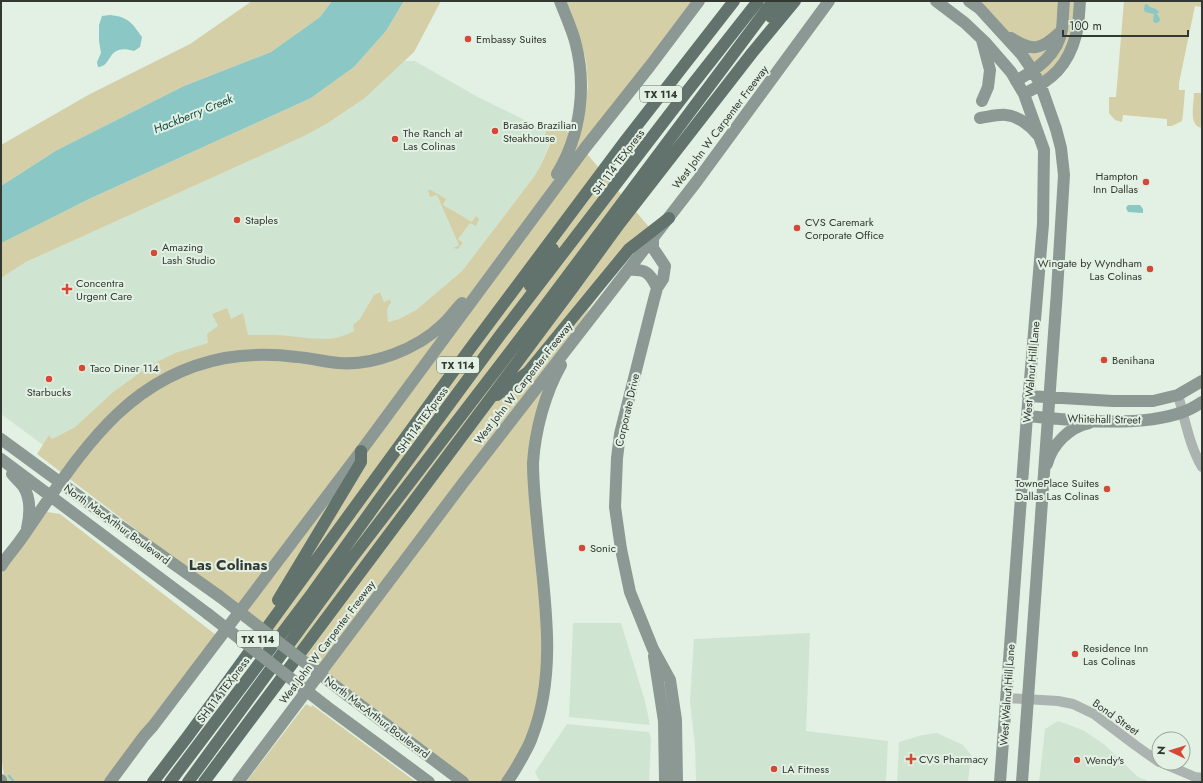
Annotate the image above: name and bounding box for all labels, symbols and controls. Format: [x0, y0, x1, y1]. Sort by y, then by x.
scale bar [1063, 12, 1188, 38]
text: 100 m [1069, 17, 1102, 35]
place label: Embassy Suites [476, 31, 547, 47]
marker: Embassy Suites [463, 34, 473, 44]
street label: West John W Carpenter Freeway [668, 62, 772, 192]
road number: TX 114 [640, 86, 682, 102]
water label: Hackberry Creek [151, 90, 236, 138]
place label: Brasão Brazilian Steakhouse [503, 117, 577, 146]
place label: The Ranch at Las Colinas [403, 125, 463, 154]
street label: SH 114 TEXpress [588, 125, 648, 198]
marker: Brasão Brazilian Steakhouse [490, 126, 500, 136]
marker: The Ranch at Las Colinas [390, 134, 400, 144]
place label: Hampton Inn Dallas [1093, 168, 1139, 197]
marker: Hampton Inn Dallas [1141, 177, 1151, 187]
place label: Staples [245, 212, 278, 228]
place label: CVS Caremark Corporate Office [805, 214, 884, 243]
marker: Staples [232, 215, 242, 225]
marker: CVS Caremark Corporate Office [792, 223, 802, 233]
place label: Amazing Lash Studio [162, 239, 215, 268]
marker: Amazing Lash Studio [149, 248, 159, 258]
place label: Wingate by Wyndham Las Colinas [1038, 255, 1143, 284]
marker: Wingate by Wyndham Las Colinas [1145, 264, 1155, 274]
place label: Concentra Urgent Care [76, 275, 133, 304]
marker: Concentra Urgent Care [61, 283, 73, 295]
street label: West John W Carpenter Freeway [470, 318, 576, 447]
street label: West Walnut Hill Lane [1019, 320, 1043, 423]
place label: Benihana [1112, 352, 1155, 368]
marker: Benihana [1099, 355, 1109, 365]
road number: TX 114 [437, 357, 479, 373]
place label: Taco Diner 114 [90, 360, 160, 376]
marker: Taco Diner 114 [77, 363, 87, 373]
street label: Corporate Drive [611, 371, 643, 448]
marker: Starbucks [44, 374, 54, 384]
street label: SH 114 TEXpress [392, 383, 452, 456]
place label: Starbucks [27, 384, 72, 400]
street label: Whitehall Street [1067, 410, 1141, 428]
place label: TownePlace Suites Dallas Las Colinas [1015, 475, 1100, 504]
street label: North MacArthur Boulevard [61, 480, 173, 568]
marker: TownePlace Suites Dallas Las Colinas [1102, 484, 1112, 494]
place label: Sonic [590, 540, 616, 556]
marker: Sonic [577, 543, 587, 553]
district label: Las Colinas [189, 554, 267, 576]
street label: West John W Carpenter Freeway [275, 577, 379, 707]
road number: TX 114 [237, 631, 279, 647]
place label: Residence Inn Las Colinas [1083, 640, 1148, 669]
street label: West Walnut Hill Lane [995, 643, 1019, 746]
marker: Residence Inn Las Colinas [1070, 649, 1080, 659]
street label: SH 114 TEXpress [193, 653, 253, 726]
street label: North MacArthur Boulevard [321, 672, 433, 762]
street label: Bond Street [1089, 695, 1143, 739]
north arrow [1151, 731, 1191, 771]
text: N [1153, 745, 1169, 755]
place label: CVS Pharmacy [919, 751, 988, 767]
place label: Wendy's [1085, 752, 1125, 768]
marker: CVS Pharmacy [906, 754, 916, 764]
marker: Wendy's [1072, 755, 1082, 765]
place label: LA Fitness [782, 761, 830, 777]
marker: LA Fitness [769, 764, 779, 774]

